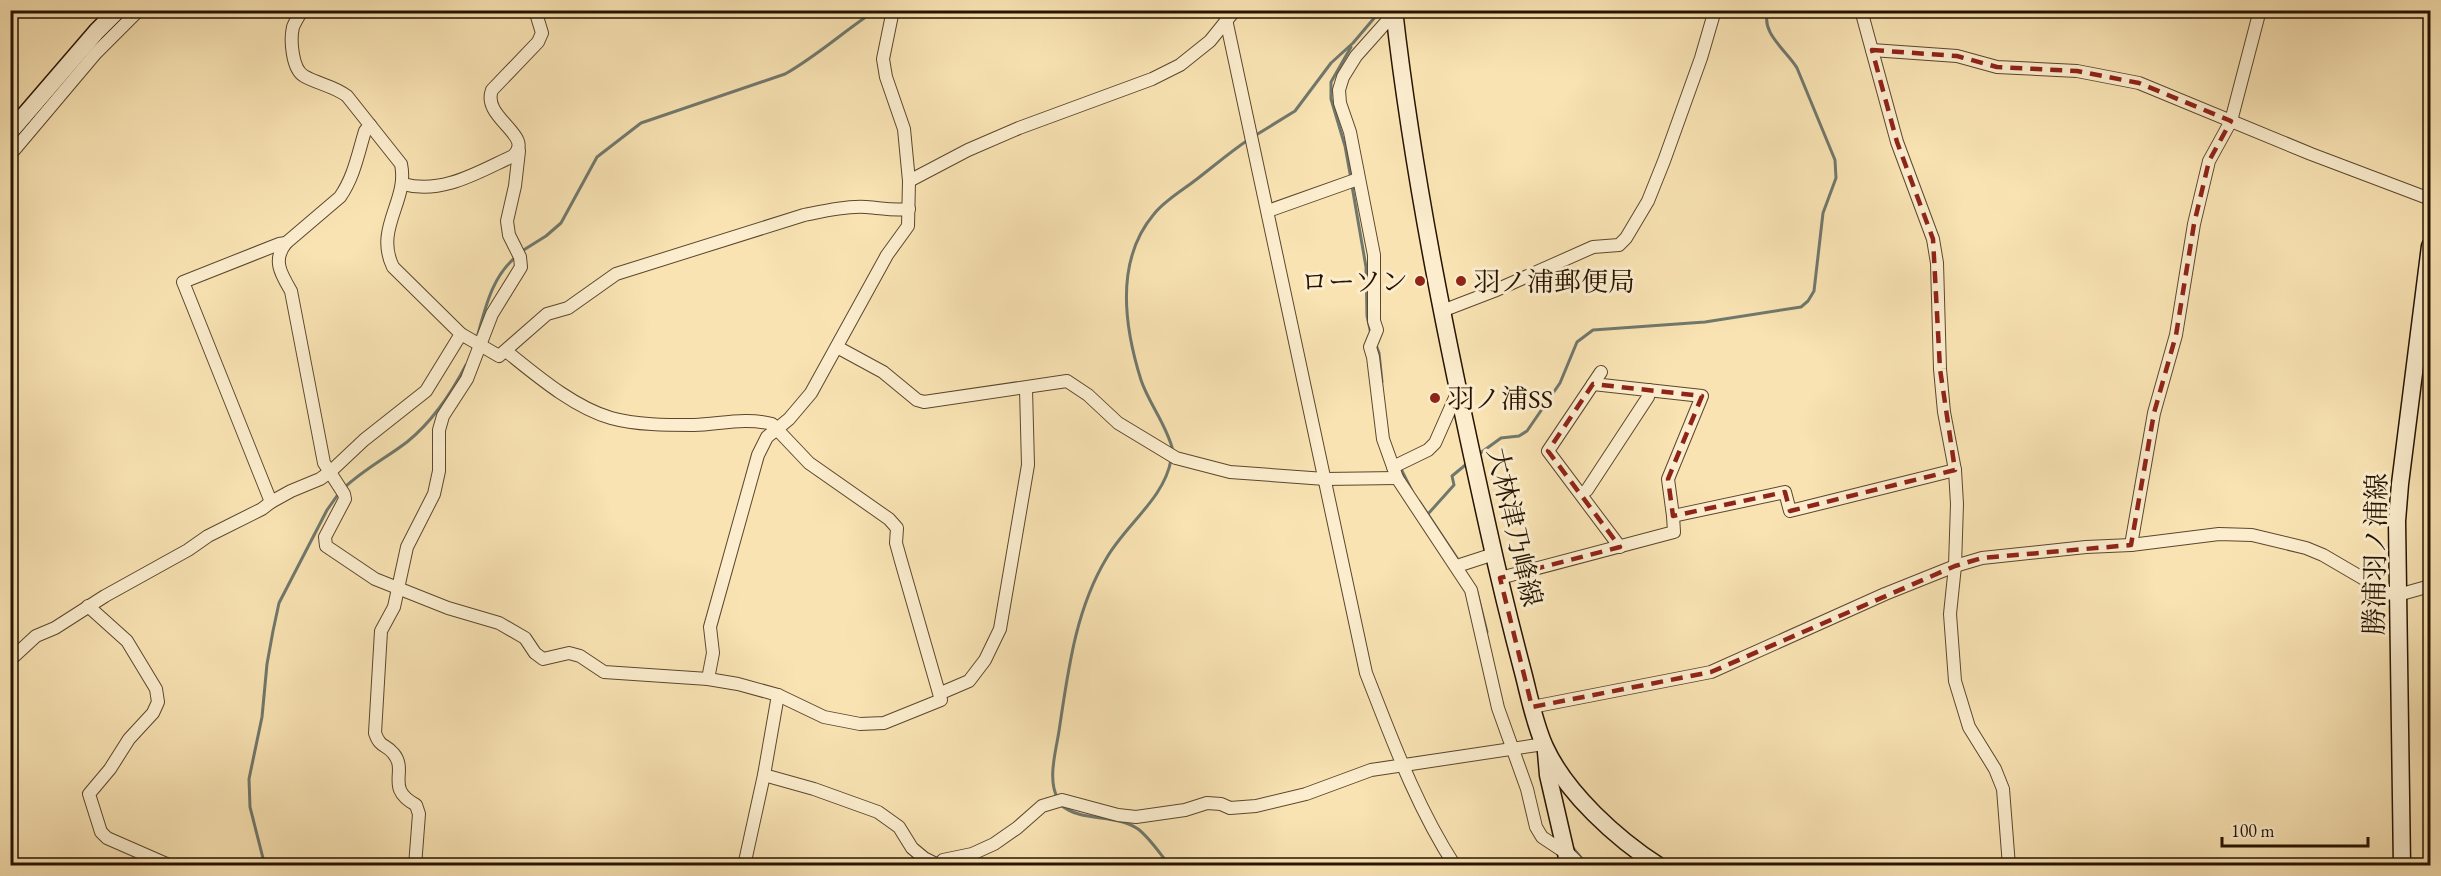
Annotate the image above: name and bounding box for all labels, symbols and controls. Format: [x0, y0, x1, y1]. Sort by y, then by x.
place label: ローソン [1301, 264, 1408, 299]
place label: 羽ノ浦郵便局 [1473, 264, 1635, 299]
marker: ローソン [1413, 274, 1427, 288]
marker: 羽ノ浦郵便局 [1454, 274, 1468, 288]
place label: 羽ノ浦SS [1447, 381, 1553, 416]
marker: 羽ノ浦SS [1428, 391, 1442, 405]
street label: 大林津乃峰線 [1480, 444, 1550, 610]
street label: 勝浦羽ノ浦線 [2356, 473, 2394, 635]
scale bar [2222, 810, 2368, 848]
text: 100 m [2231, 819, 2275, 842]

